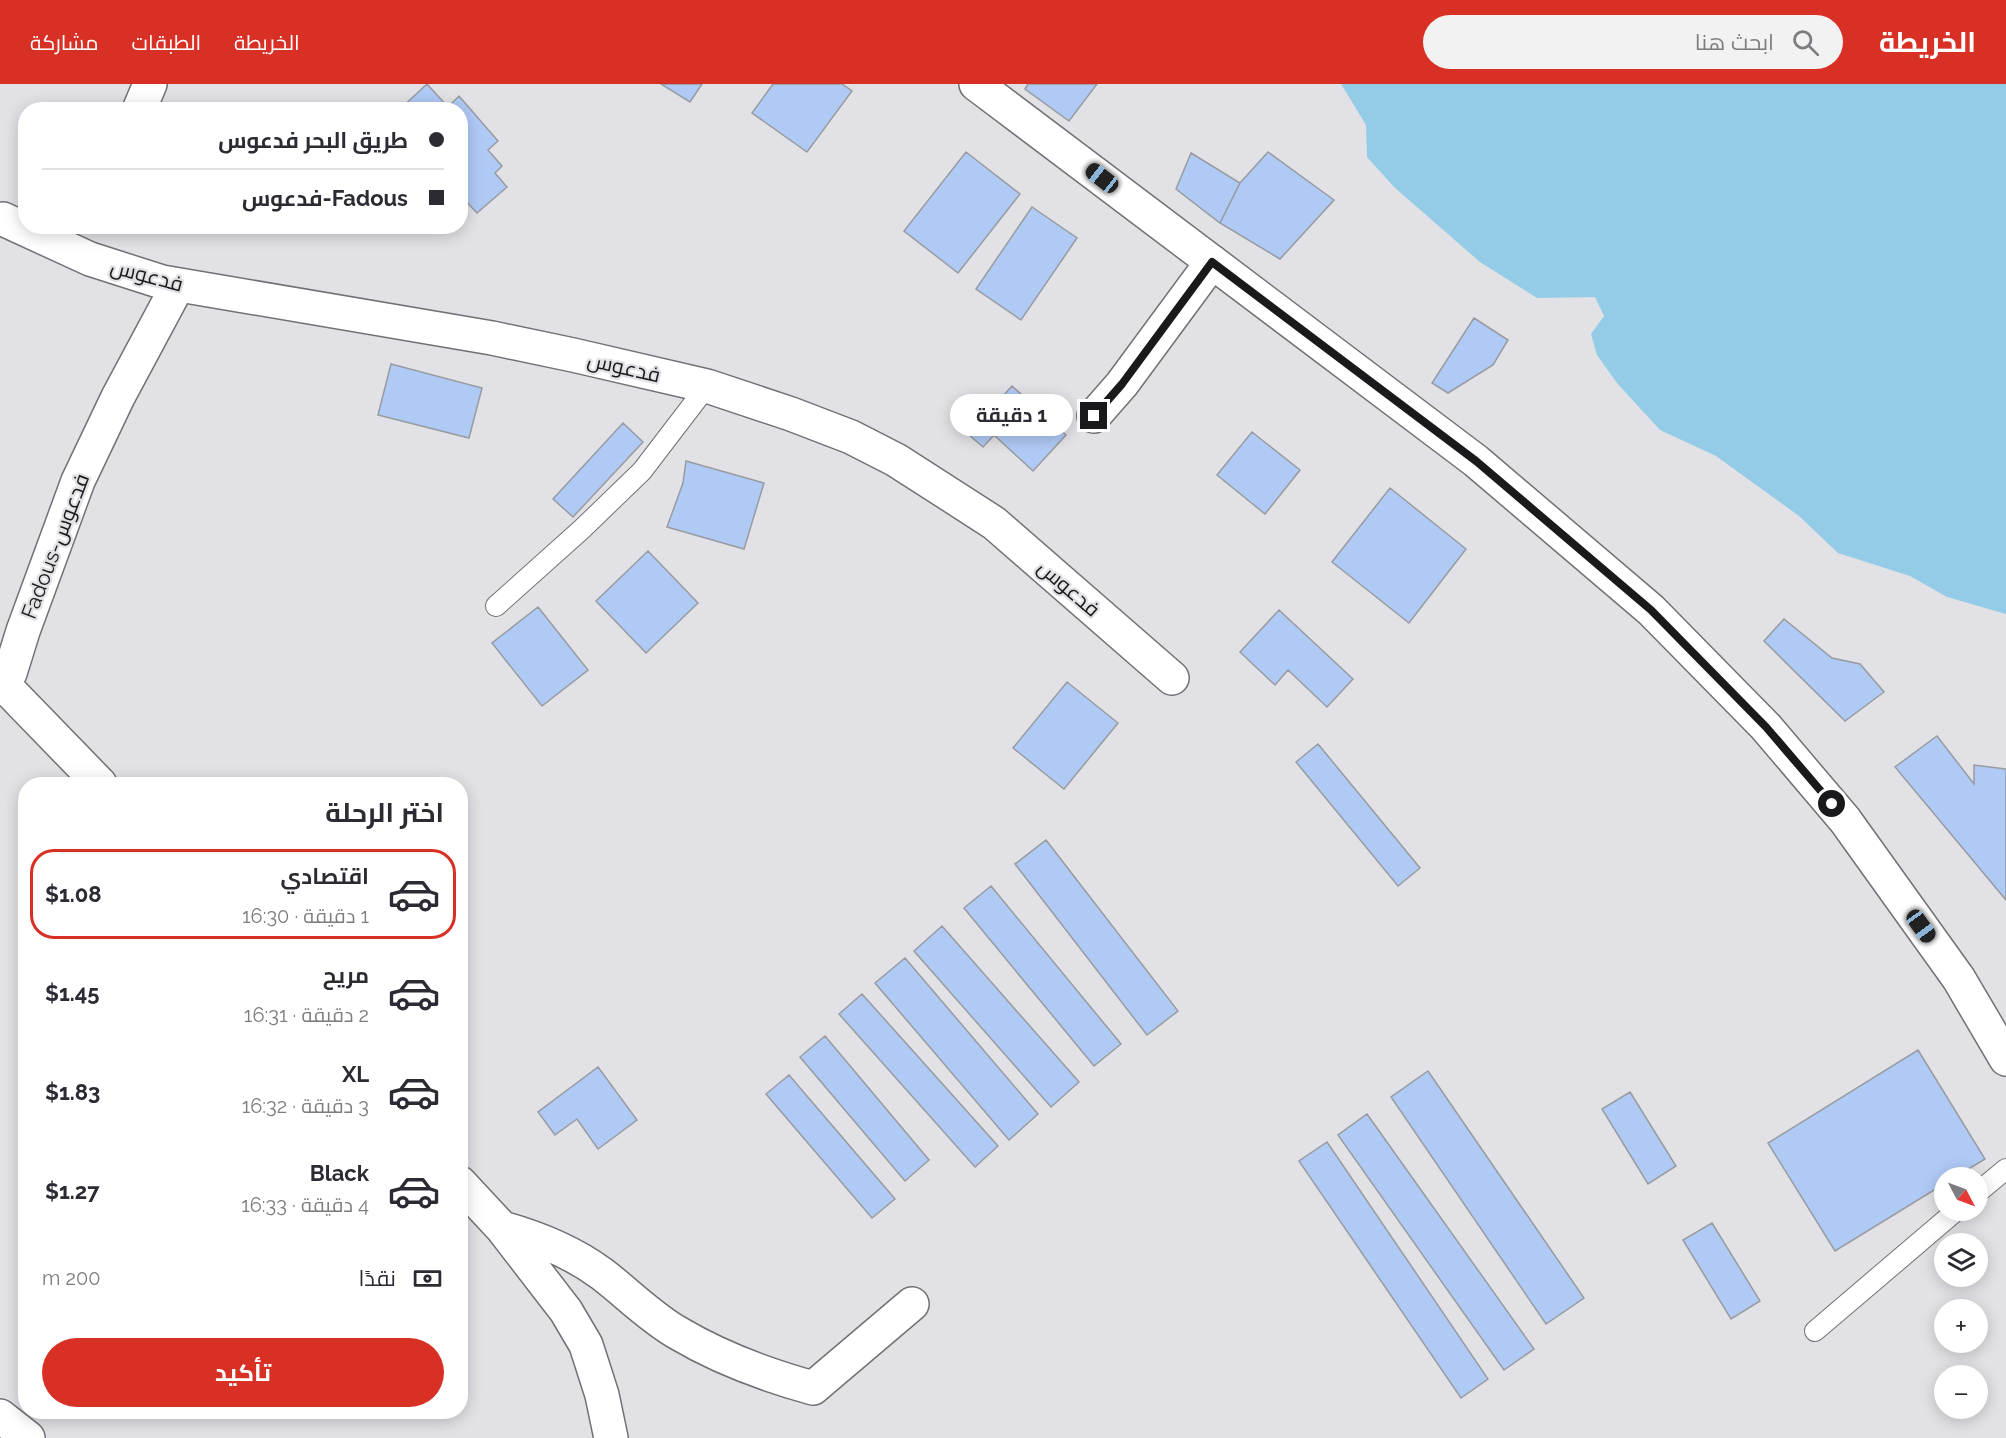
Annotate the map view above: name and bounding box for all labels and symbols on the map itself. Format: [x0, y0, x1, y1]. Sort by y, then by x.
car [1082, 160, 1122, 196]
street label: فدعوس [108, 253, 186, 298]
street label: فدعوس [585, 346, 663, 388]
callout: 1 دقيقة [950, 395, 1073, 437]
route end [1080, 402, 1107, 429]
street label: Fadous-فدعوس [16, 470, 95, 622]
street label: فدعوس [1032, 554, 1105, 622]
route start [1818, 790, 1845, 817]
car [1903, 906, 1939, 946]
north arrow [1934, 1167, 1988, 1221]

